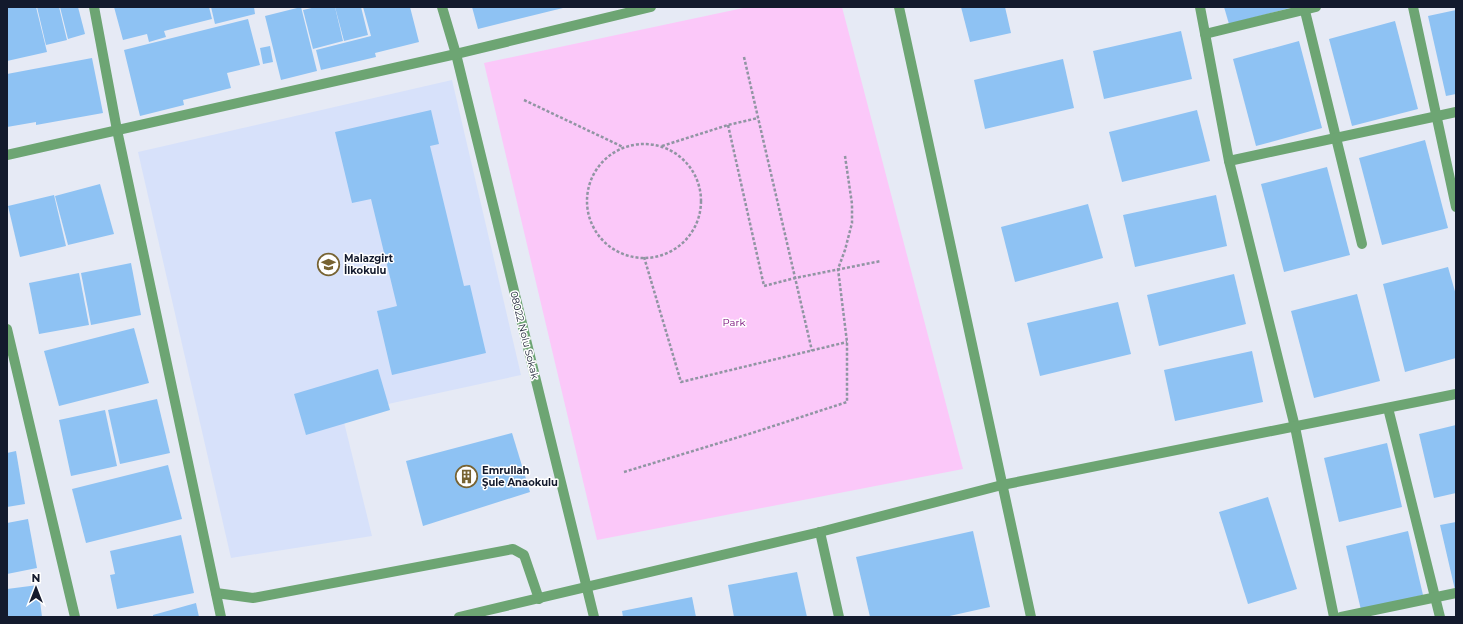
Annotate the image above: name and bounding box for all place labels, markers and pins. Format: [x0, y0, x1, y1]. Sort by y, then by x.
school or university icon: Malazgirt İlkokulu [316, 251, 342, 277]
place label: Malazgirt İlkokulu [344, 252, 394, 277]
building icon: Emrullah Şule Anaokulu [454, 463, 480, 489]
place label: Emrullah Şule Anaokulu [482, 464, 558, 489]

